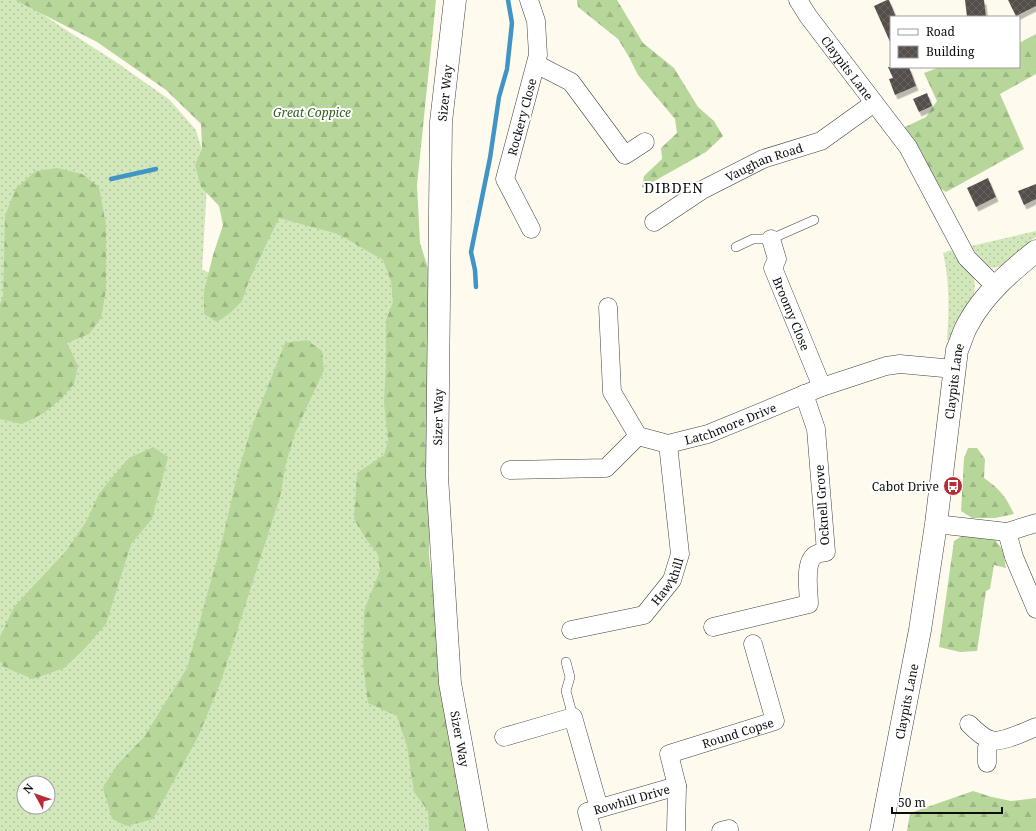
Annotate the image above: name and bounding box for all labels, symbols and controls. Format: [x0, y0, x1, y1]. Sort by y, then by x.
legend [890, 16, 1020, 68]
text: Road [926, 23, 956, 40]
street label: Claypits Lane [817, 32, 878, 103]
text: Building [926, 43, 975, 60]
street label: Sizer Way [434, 64, 456, 122]
street label: Rockery Close [504, 77, 540, 157]
park label: Great Coppice [273, 104, 351, 121]
street label: Vaughan Road [722, 139, 805, 185]
district label: DIBDEN [644, 178, 704, 197]
street label: Broomy Close [769, 274, 815, 353]
street label: Claypits Lane [940, 340, 968, 420]
street label: Sizer Way [429, 388, 447, 446]
street label: Latchmore Drive [683, 398, 779, 448]
street label: Ocknell Grove [811, 464, 833, 546]
bus stop icon: Cabot Drive [942, 475, 964, 497]
place label: Cabot Drive [872, 478, 939, 495]
street label: Hawkhill [647, 555, 687, 608]
street label: Claypits Lane [890, 662, 922, 741]
street label: Sizer Way [447, 709, 474, 769]
street label: Round Copse [700, 713, 776, 752]
north arrow [16, 775, 56, 815]
text: N [19, 780, 37, 796]
street label: Rowhill Drive [591, 780, 672, 818]
scale bar [892, 789, 1002, 815]
text: 50 m [898, 794, 926, 811]

